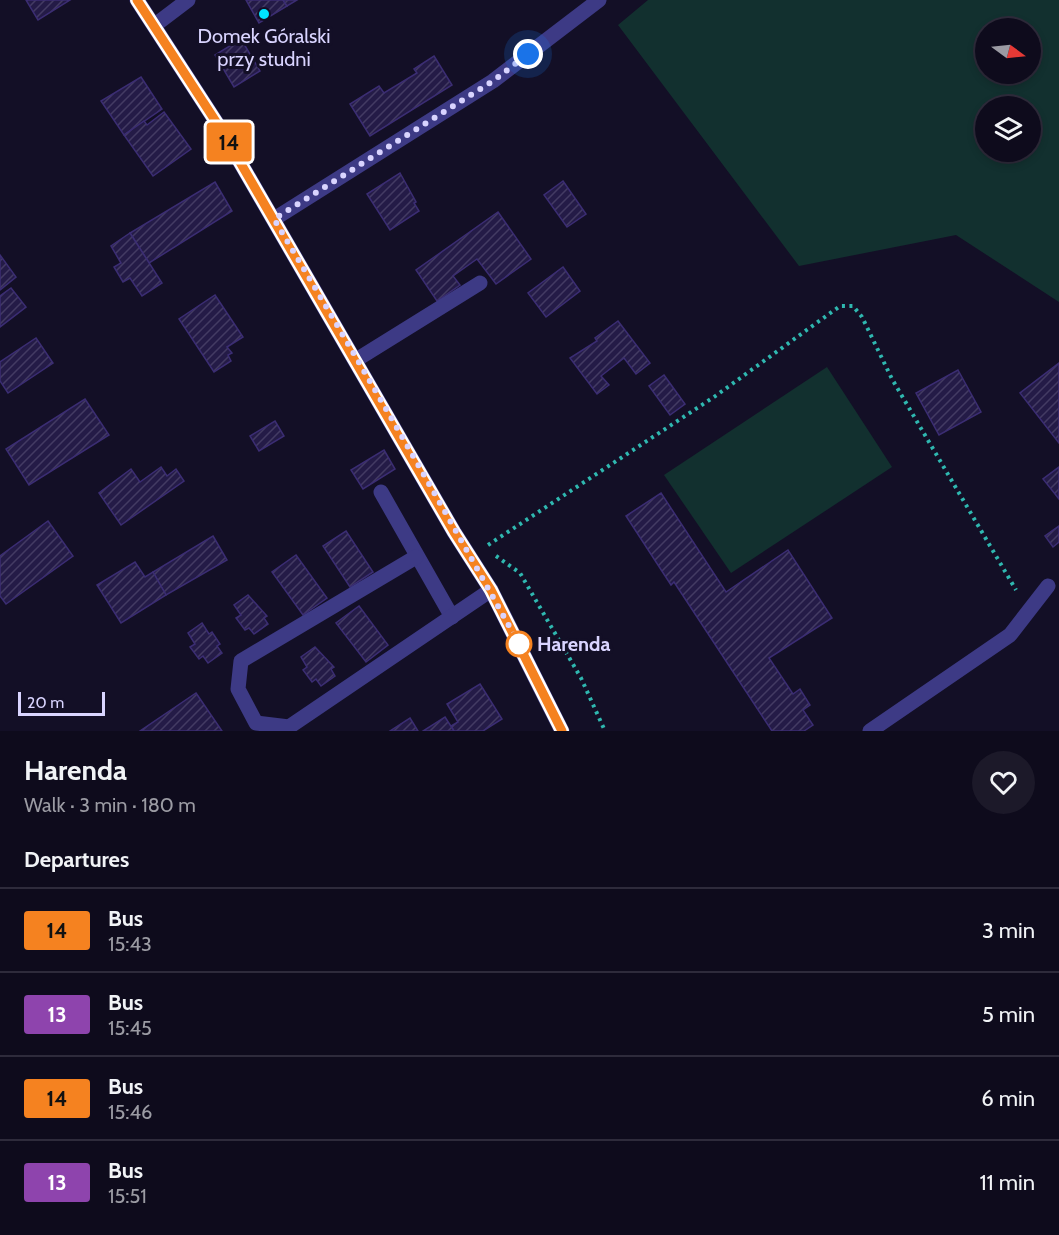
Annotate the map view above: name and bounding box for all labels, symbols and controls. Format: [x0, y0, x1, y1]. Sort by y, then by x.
marker: Domek Góralski przy studni [257, 7, 271, 21]
north arrow [975, 18, 1041, 84]
map controls [975, 18, 1041, 162]
place label: Domek Góralski przy studni [198, 24, 330, 71]
your location [513, 39, 543, 69]
button: layers [975, 96, 1041, 162]
line badge: 14 [202, 122, 256, 162]
text: 14 [219, 130, 239, 155]
marker: Harenda [506, 631, 532, 657]
place label: Harenda [537, 632, 611, 656]
scale bar [18, 689, 105, 716]
text: 20 m [27, 693, 64, 712]
button: heart [972, 751, 1035, 814]
text: Harenda [24, 753, 127, 787]
text: Walk · 3 min · 180 m [24, 793, 196, 817]
text: Departures [24, 846, 129, 873]
text: Bus [108, 905, 143, 932]
text: 3 min [982, 917, 1035, 944]
text: 14 [47, 918, 67, 943]
text: 15:43 [108, 932, 152, 956]
text: Bus [108, 989, 143, 1016]
text: 5 min [982, 1001, 1035, 1028]
text: 13 [47, 1002, 67, 1027]
text: 15:45 [108, 1016, 152, 1040]
text: Bus [108, 1073, 143, 1100]
text: 6 min [981, 1085, 1035, 1112]
text: 14 [47, 1086, 67, 1111]
text: 15:46 [108, 1100, 152, 1124]
text: Bus [108, 1157, 143, 1184]
text: 11 min [979, 1169, 1035, 1196]
text: 13 [47, 1170, 67, 1195]
text: 15:51 [108, 1184, 147, 1208]

